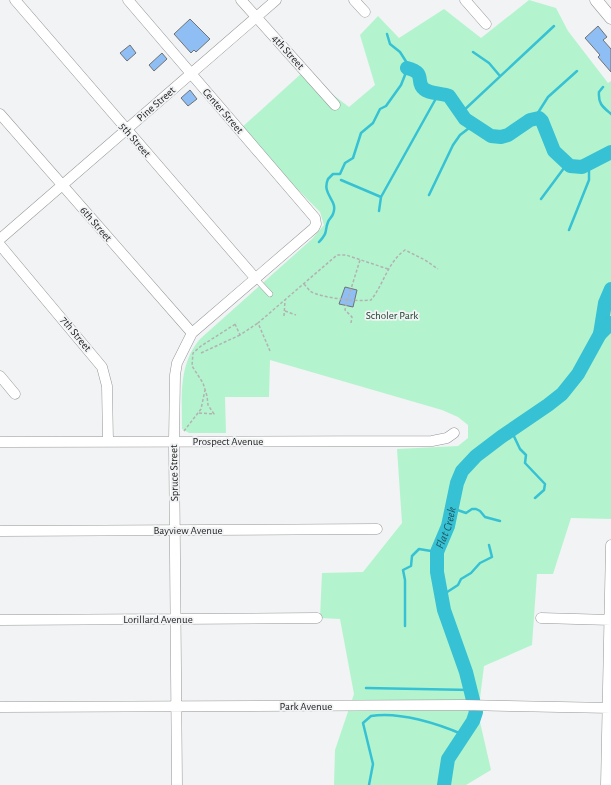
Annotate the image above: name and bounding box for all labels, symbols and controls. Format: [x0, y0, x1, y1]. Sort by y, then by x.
street label: 4th Street [270, 33, 307, 72]
street label: Pine Street [135, 84, 178, 124]
street label: Center Street [200, 86, 246, 136]
street label: 5th Street [117, 121, 153, 160]
street label: 6th Street [78, 205, 114, 244]
park label: Scholer Park [366, 310, 418, 321]
street label: 7th Street [59, 314, 94, 354]
street label: Prospect Avenue [193, 436, 263, 447]
street label: Spruce Street [168, 444, 180, 502]
water label: Flat Creek [433, 505, 458, 550]
street label: Bayview Avenue [153, 525, 223, 536]
street label: Lorillard Avenue [123, 614, 193, 625]
street label: Park Avenue [280, 701, 332, 712]

